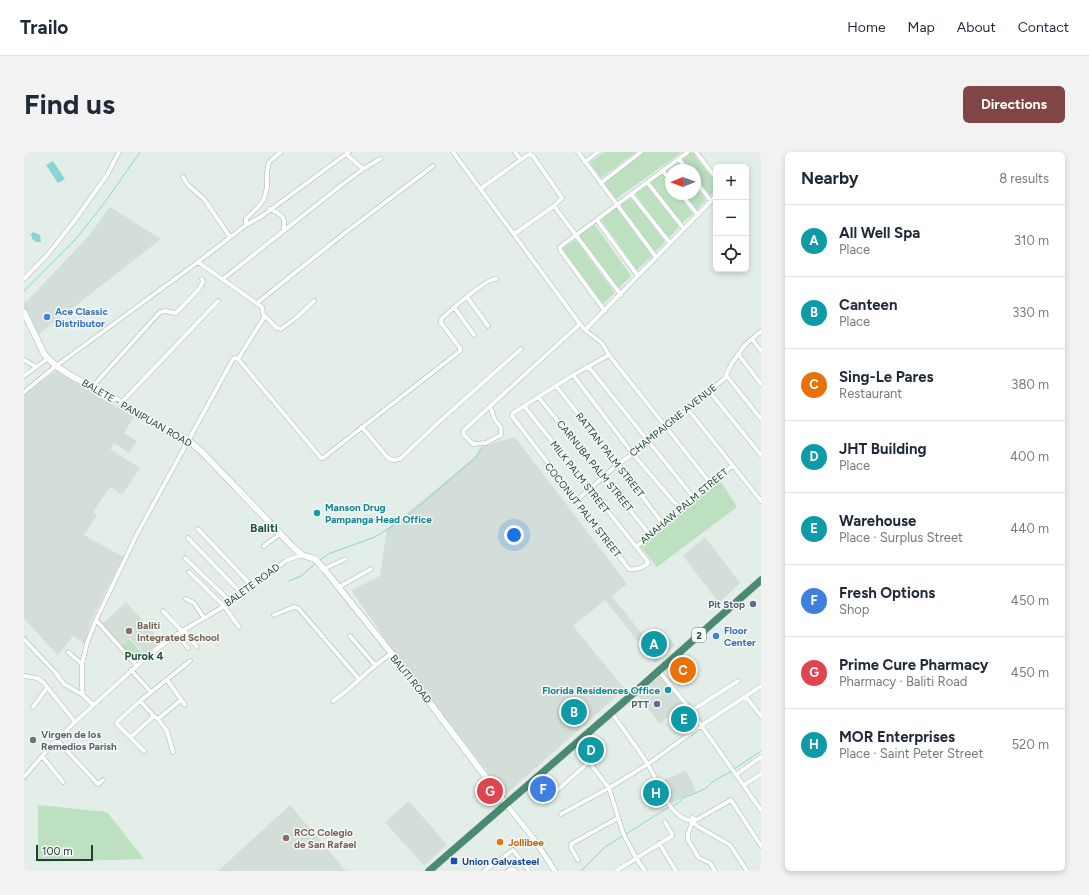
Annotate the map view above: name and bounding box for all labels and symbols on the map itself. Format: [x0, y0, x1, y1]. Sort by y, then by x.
north arrow [665, 164, 701, 200]
place label: Ace Classic Distributor [55, 305, 108, 330]
marker: Ace Classic Distributor [42, 312, 52, 322]
street label: BALETE - PANIPUAN ROAD [80, 376, 195, 450]
street label: CHAMPAIGNE AVENUE [627, 381, 719, 459]
street label: RATTAN PALM STREET [573, 410, 647, 500]
street label: CARNUBA PALM STREET [554, 417, 636, 515]
street label: MILK PALM STREET [548, 438, 613, 516]
street label: COCONUT PALM STREET [542, 460, 624, 560]
street label: ANAHAW PALM STREET [637, 465, 731, 547]
place label: Manson Drug Pampanga Head Office [325, 501, 432, 526]
marker: Manson Drug Pampanga Head Office [312, 508, 322, 518]
district label: Baliti [250, 521, 278, 535]
your location [504, 525, 524, 545]
street label: BALETE ROAD [222, 560, 282, 610]
place label: Pit Stop [708, 598, 745, 611]
marker: Pit Stop [748, 599, 758, 609]
place label: Baliti Integrated School [137, 619, 219, 644]
place label: Floor Center [724, 624, 756, 649]
marker: Baliti Integrated School [124, 626, 134, 636]
road number: 2 [692, 628, 706, 642]
pin: A [641, 629, 667, 659]
marker: Floor Center [711, 631, 721, 641]
district label: Purok 4 [125, 650, 163, 663]
street label: BALITI ROAD [387, 652, 435, 706]
pin: C [670, 655, 696, 685]
place label: Florida Residences Office [542, 684, 660, 697]
marker: Florida Residences Office [663, 685, 673, 695]
pin: B [561, 697, 587, 727]
place label: PTT [631, 698, 649, 711]
marker: PTT [652, 699, 662, 709]
pin: E [671, 704, 697, 734]
place label: Virgen de los Remedios Parish [41, 728, 117, 753]
marker: Virgen de los Remedios Parish [28, 735, 38, 745]
pin: D [578, 735, 604, 765]
pin: F [530, 774, 556, 804]
pin: G [477, 776, 503, 806]
pin: H [643, 778, 669, 808]
place label: RCC Colegio de San Rafael [294, 826, 356, 851]
marker: RCC Colegio de San Rafael [281, 833, 291, 843]
place label: Jollibee [508, 836, 544, 849]
marker: Jollibee [495, 837, 505, 847]
scale bar [36, 843, 93, 862]
place label: Union Galvasteel [462, 855, 539, 868]
marker: Union Galvasteel [449, 856, 459, 866]

